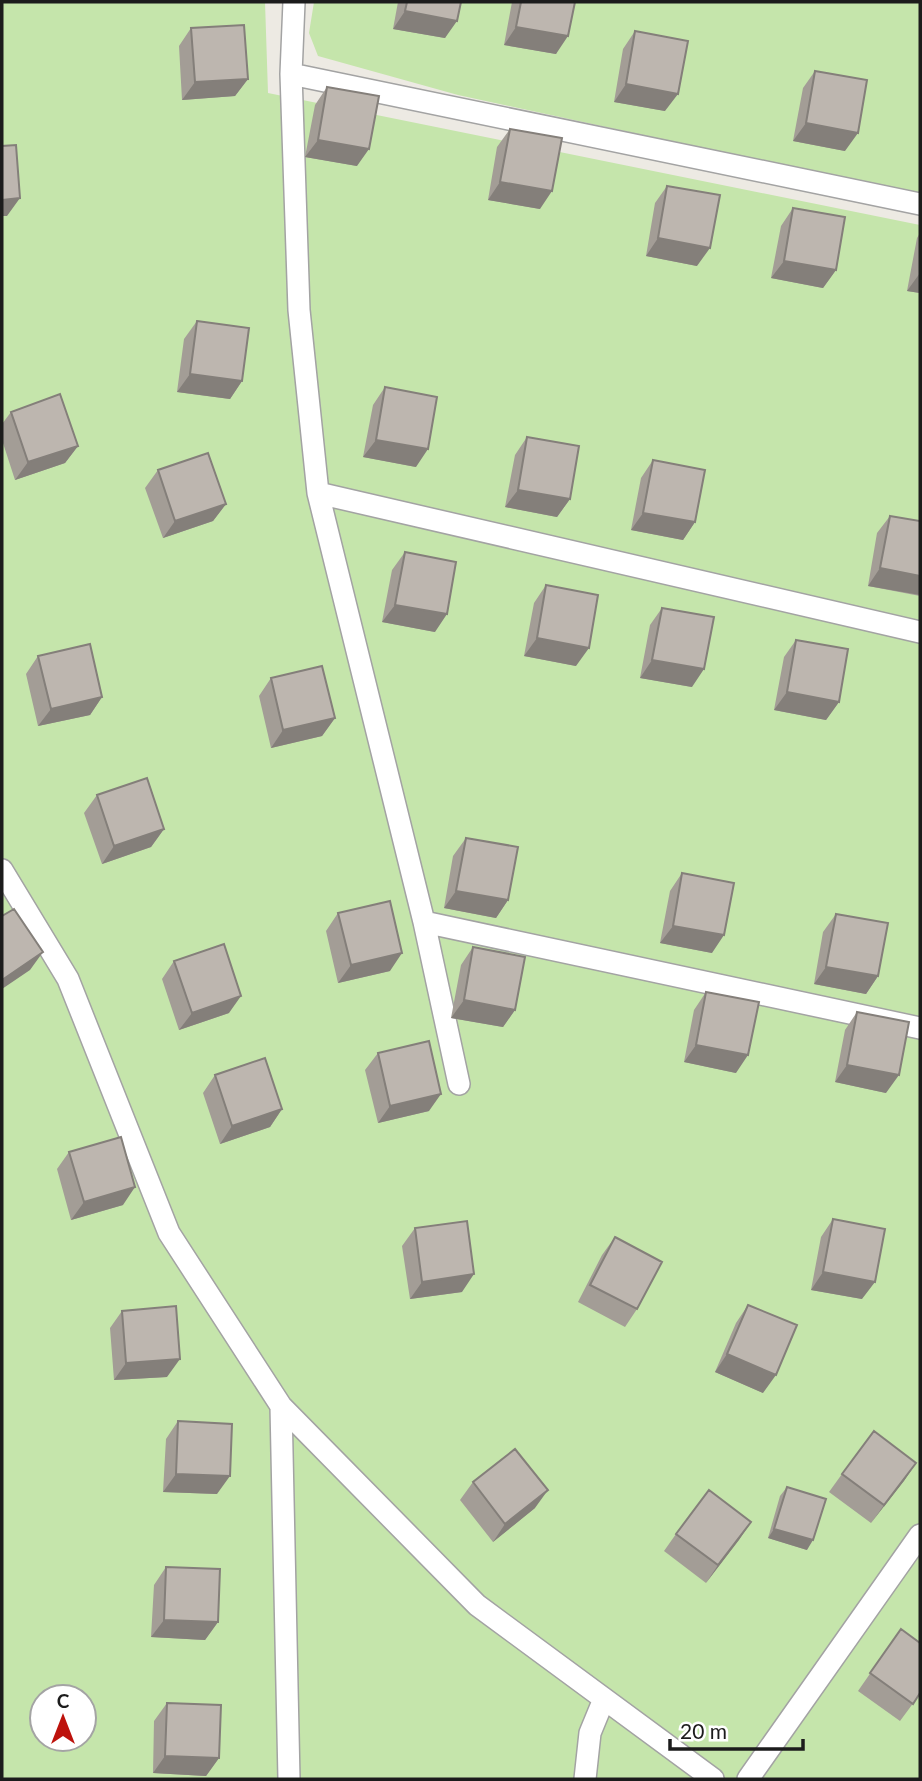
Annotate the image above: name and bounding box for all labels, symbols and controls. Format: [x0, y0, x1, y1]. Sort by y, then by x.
north arrow [28, 1683, 98, 1753]
text: С [57, 1689, 70, 1712]
scale bar [670, 1708, 803, 1752]
text: 20 m [680, 1718, 727, 1743]

